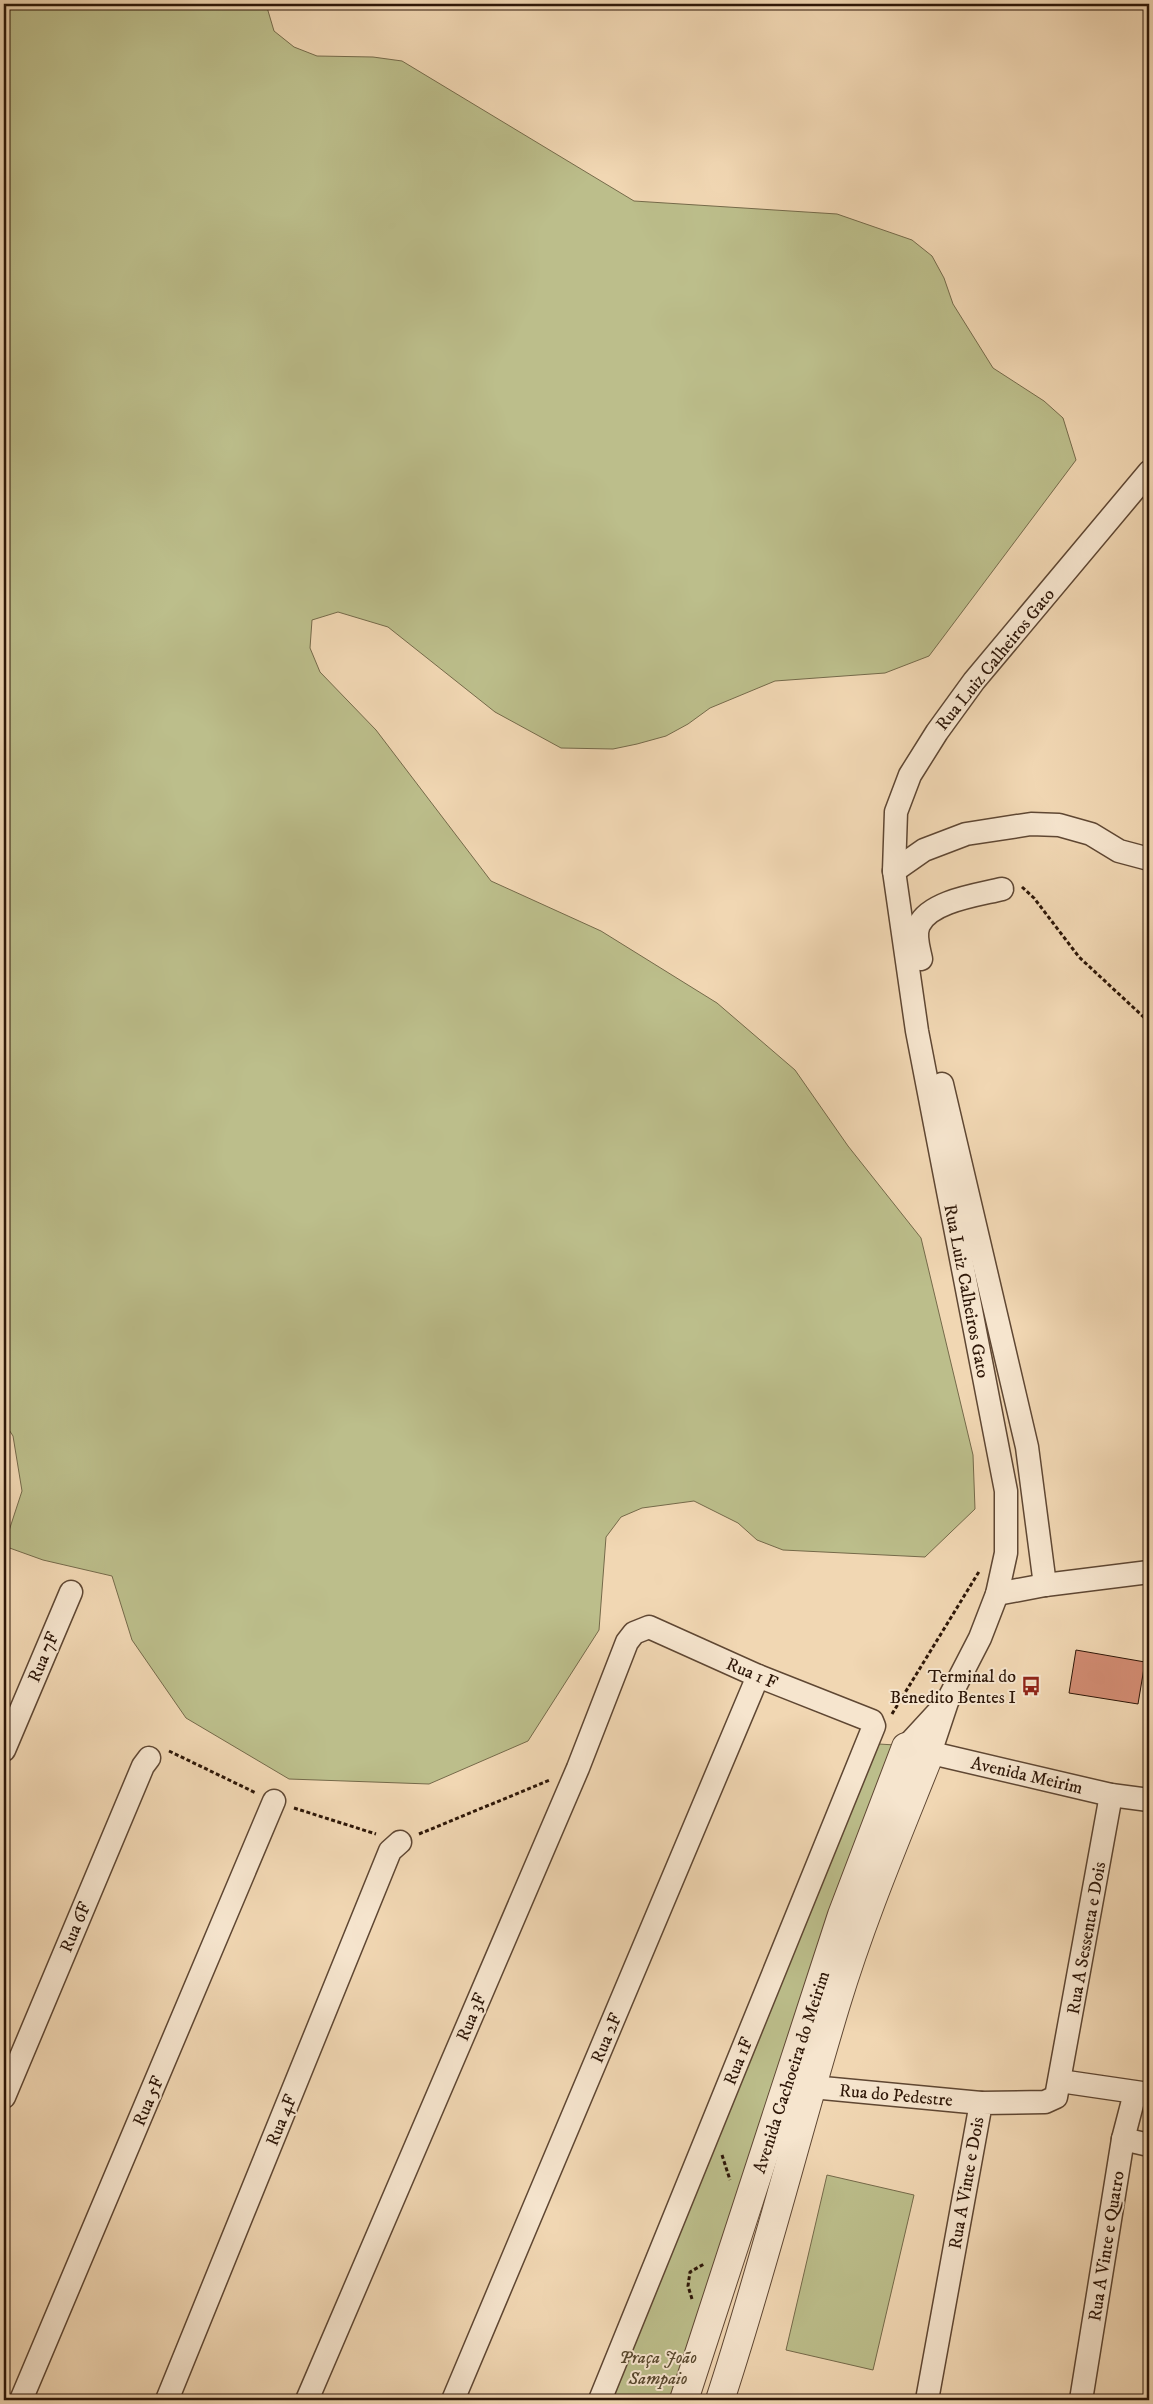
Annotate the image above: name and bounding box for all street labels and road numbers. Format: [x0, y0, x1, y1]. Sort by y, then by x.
street label: Rua Luiz Calheiros Gato [932, 584, 1060, 735]
street label: Rua Luiz Calheiros Gato [938, 1202, 994, 1380]
street label: Rua 7F [24, 1629, 64, 1686]
street label: Rua 1 F [723, 1653, 781, 1695]
street label: Avenida Meirim [969, 1752, 1085, 1800]
street label: Rua A Sessenta e Dois [1063, 1860, 1111, 2016]
street label: Rua 6F [56, 1899, 96, 1956]
street label: Avenida Cachoeira do Meirim [749, 1968, 835, 2176]
street label: Rua 3F [452, 1990, 492, 2045]
street label: Rua 2F [587, 2010, 627, 2067]
street label: Rua 1F [719, 2034, 758, 2089]
street label: Rua 5F [129, 2073, 169, 2130]
street label: Rua do Pedestre [838, 2080, 954, 2112]
street label: Rua 4F [262, 2091, 302, 2149]
street label: Rua A Vinte e Dois [945, 2115, 989, 2251]
street label: Rua A Vinte e Quatro [1084, 2169, 1130, 2323]

